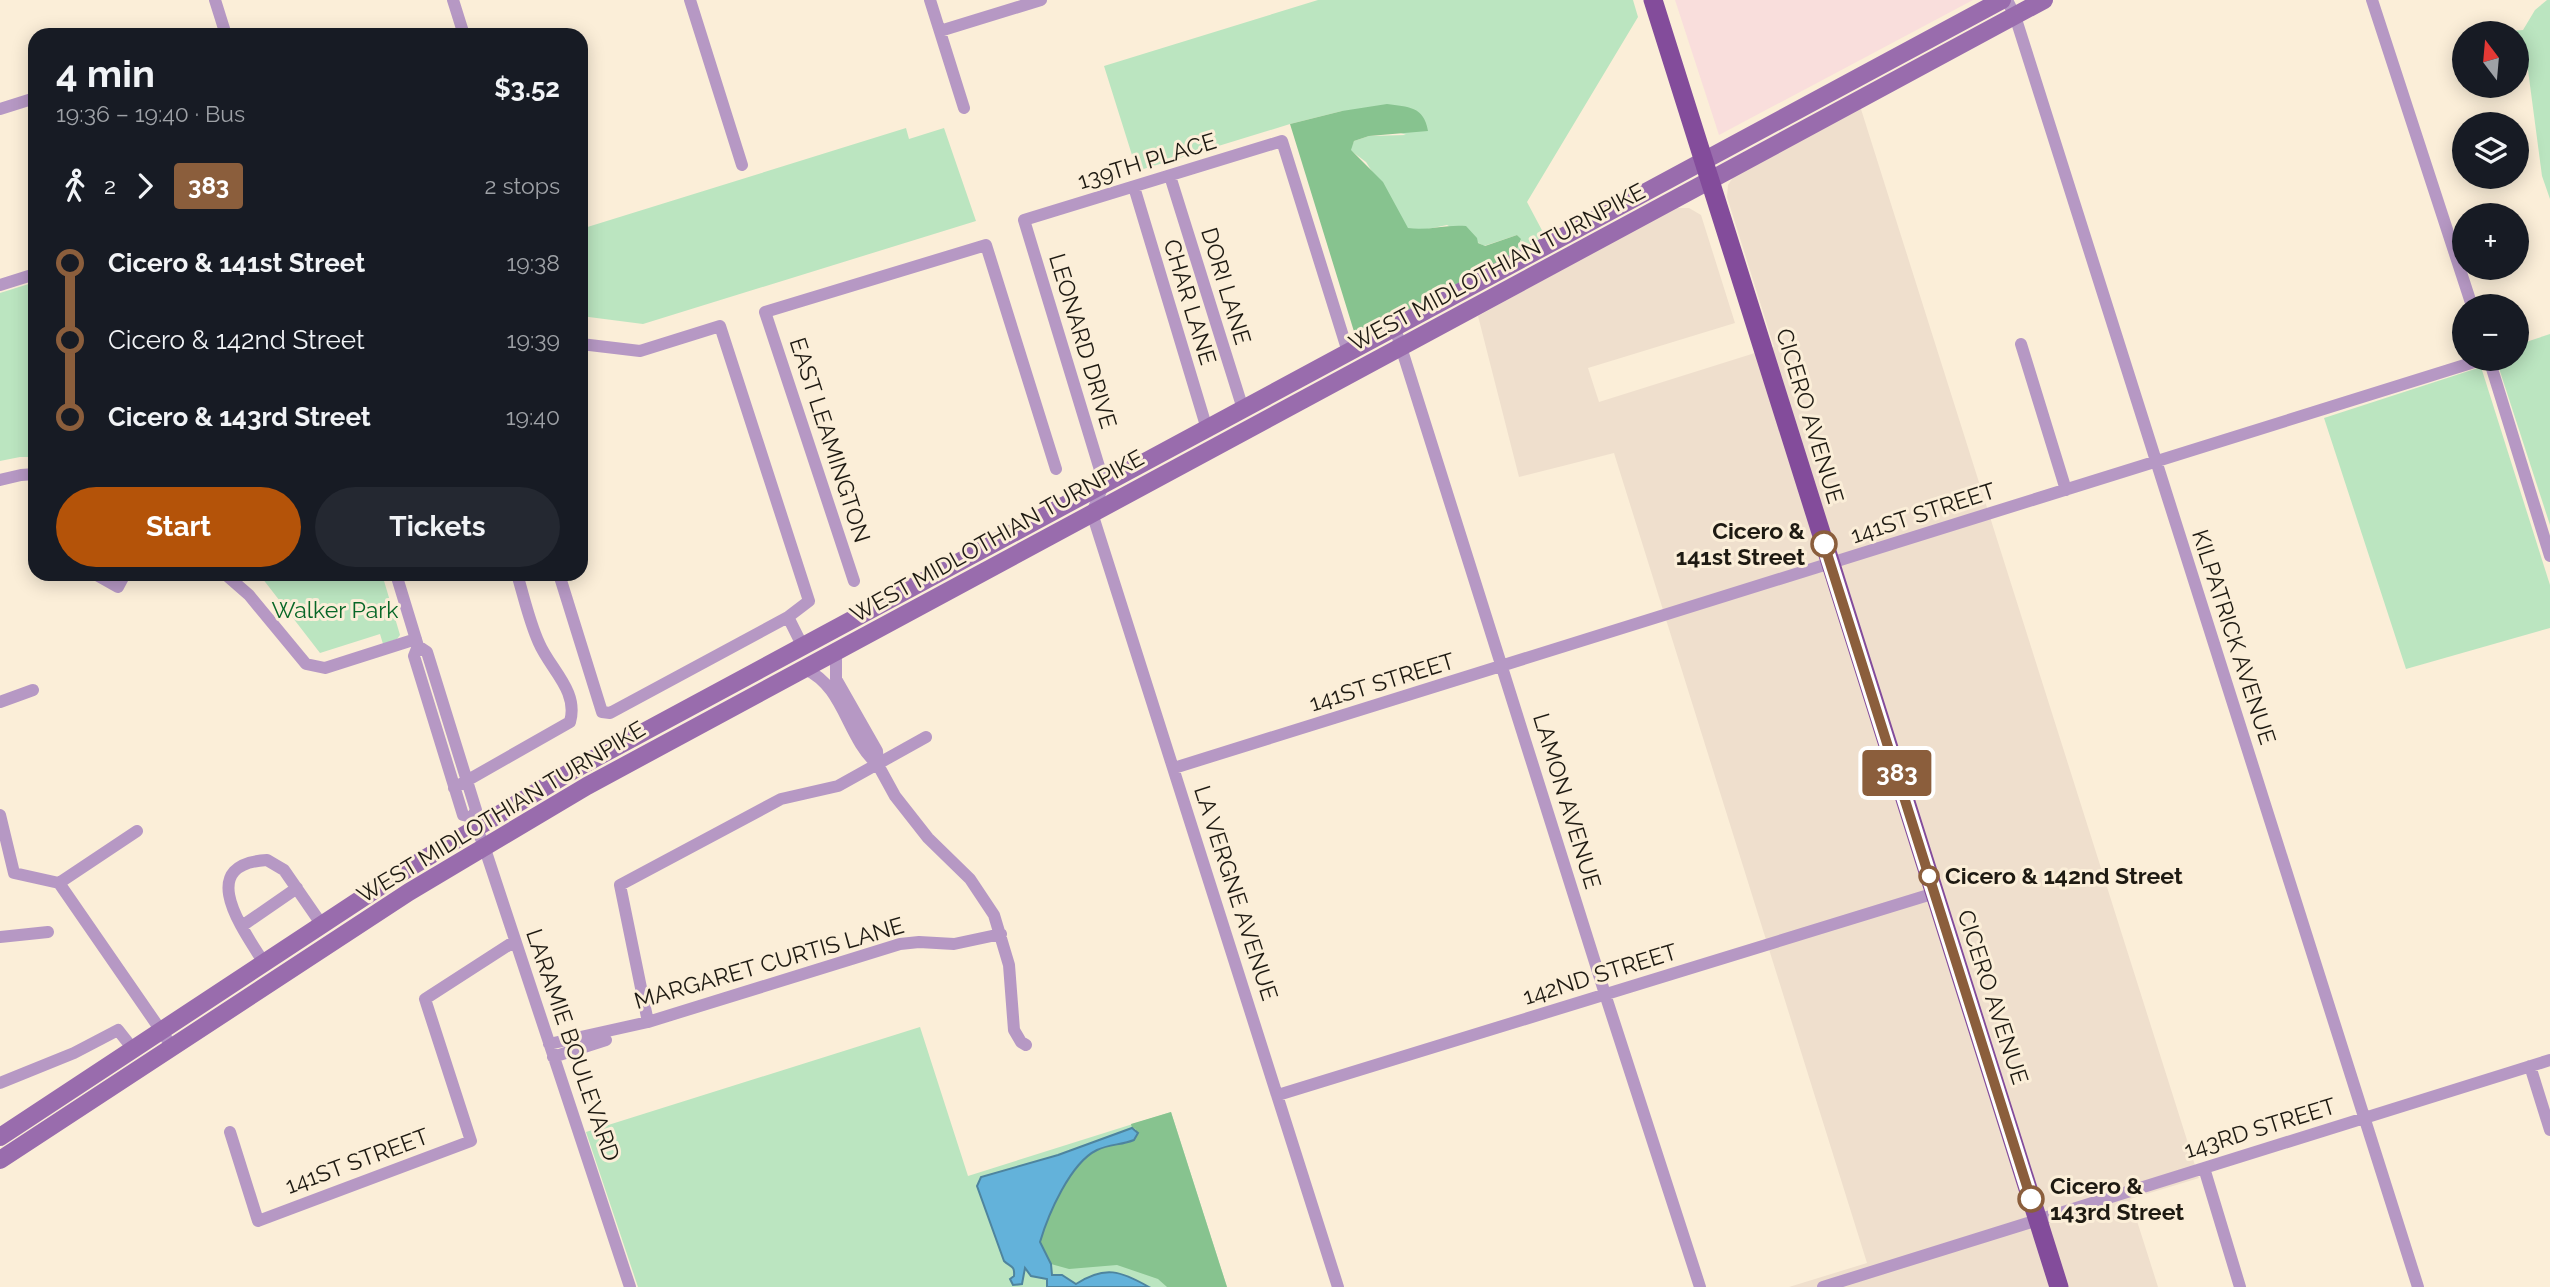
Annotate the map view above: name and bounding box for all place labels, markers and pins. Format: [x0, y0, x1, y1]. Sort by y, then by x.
place label: Cicero & 141st Street [1676, 517, 1806, 570]
marker: Cicero & 141st Street [1811, 531, 1837, 557]
place label: Cicero & 142nd Street [1945, 862, 2183, 889]
marker: Cicero & 142nd Street [1919, 866, 1939, 886]
place label: Cicero & 143rd Street [2050, 1172, 2184, 1225]
marker: Cicero & 143rd Street [2018, 1186, 2044, 1212]

